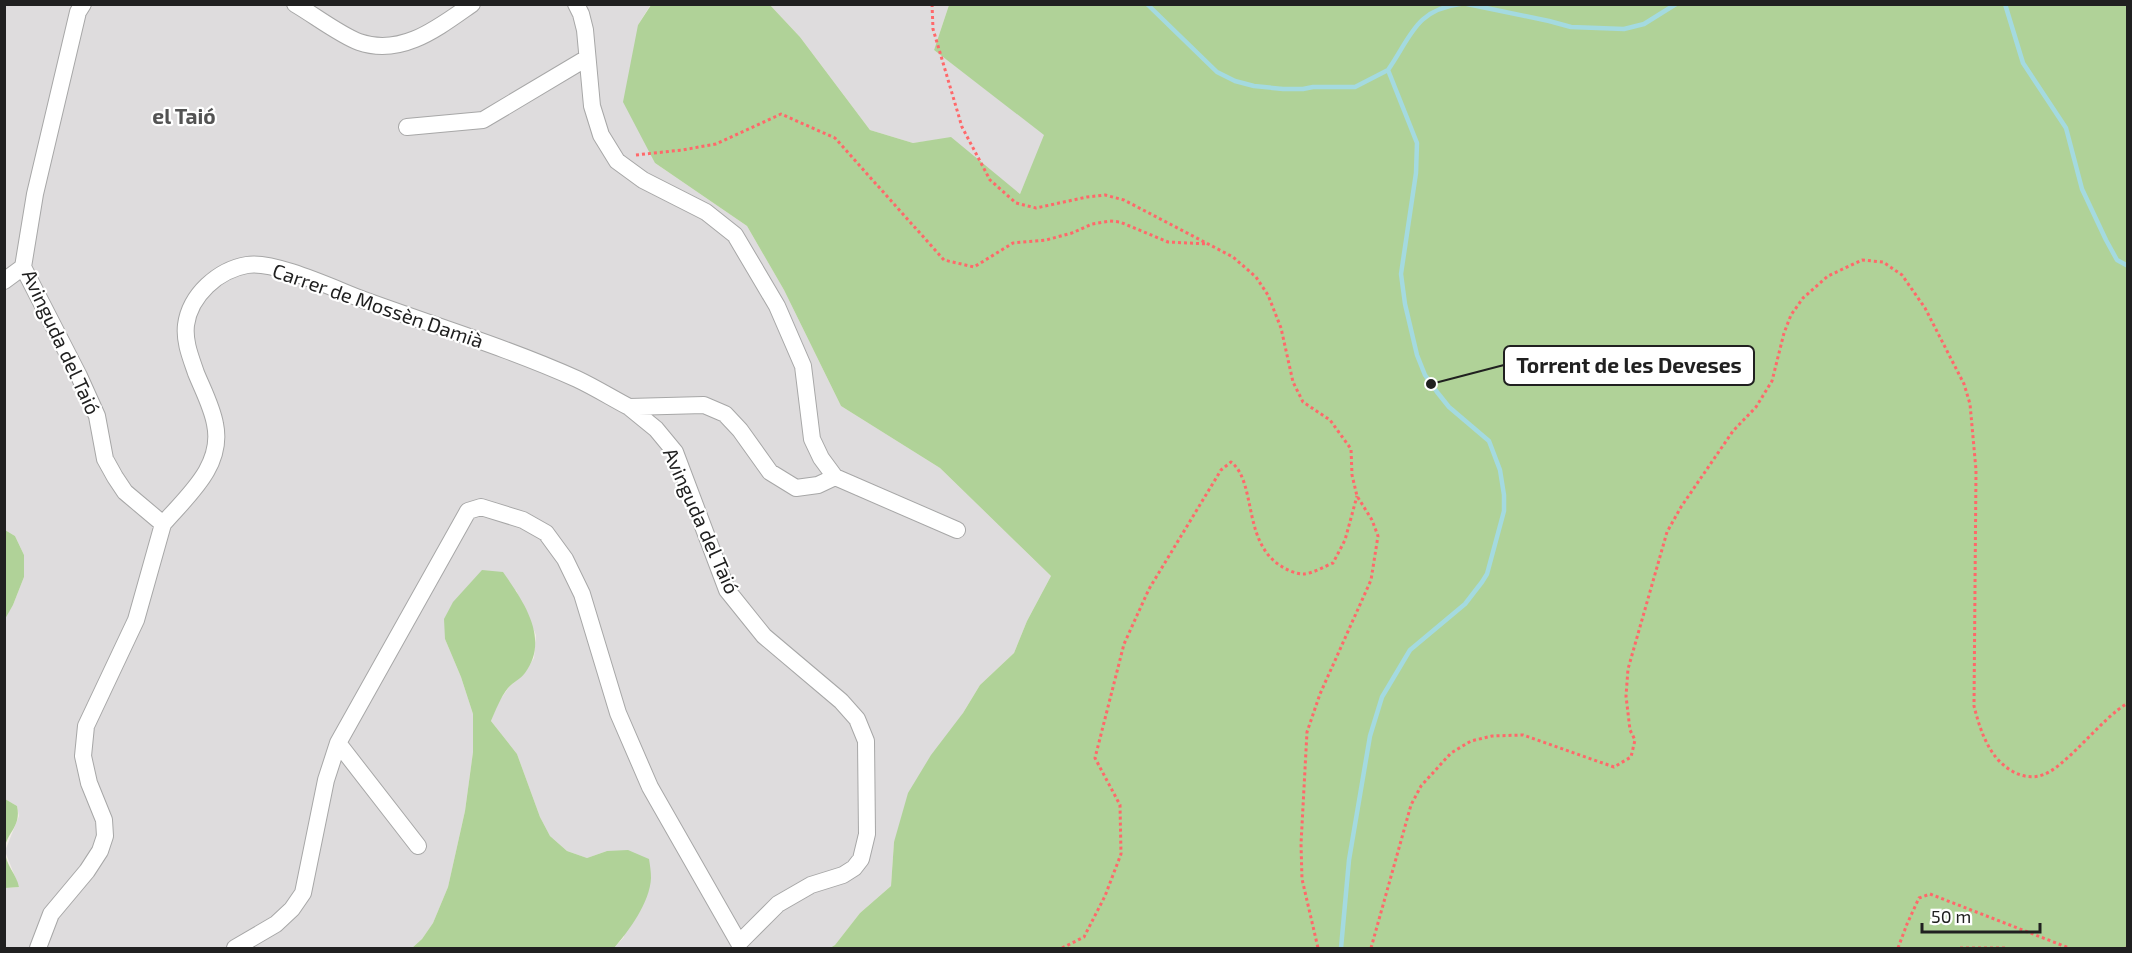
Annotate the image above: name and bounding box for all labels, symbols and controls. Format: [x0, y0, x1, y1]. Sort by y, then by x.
district label: el Taió [152, 103, 216, 128]
street label: Carrer de Mossèn Damià [270, 258, 487, 352]
street label: Avinguda del Taió [18, 265, 106, 418]
callout: Torrent de les Deveses [1504, 346, 1754, 385]
text: Torrent de les Deveses [1516, 352, 1742, 377]
street label: Avinguda del Taió [659, 444, 745, 597]
scale bar [1922, 896, 2040, 934]
text: 50 m [1931, 905, 1971, 927]

